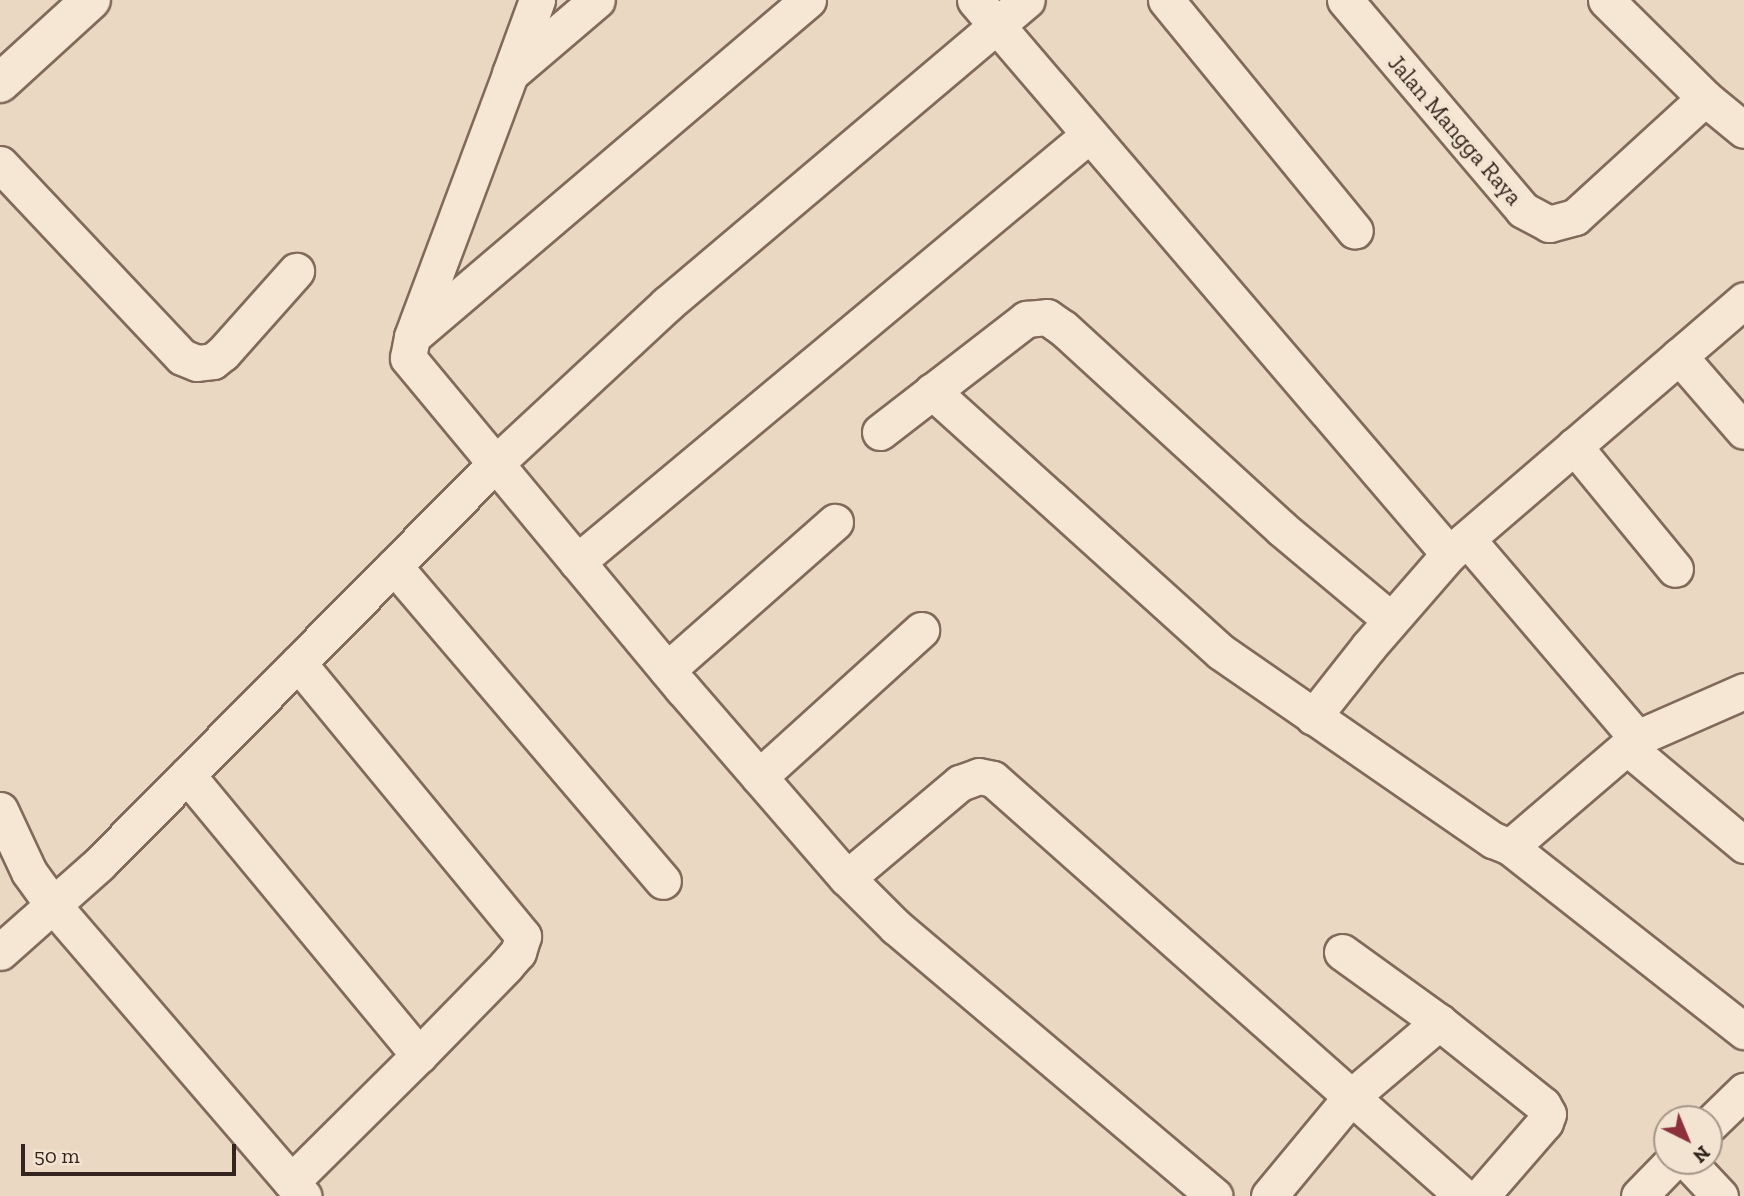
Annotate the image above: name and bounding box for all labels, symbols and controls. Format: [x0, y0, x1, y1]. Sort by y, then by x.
street label: Jalan Mangga Raya [1382, 49, 1528, 211]
north arrow [1653, 1105, 1723, 1175]
scale bar [24, 1130, 240, 1174]
text: N [1688, 1141, 1714, 1168]
text: 50 m [34, 1143, 80, 1168]

